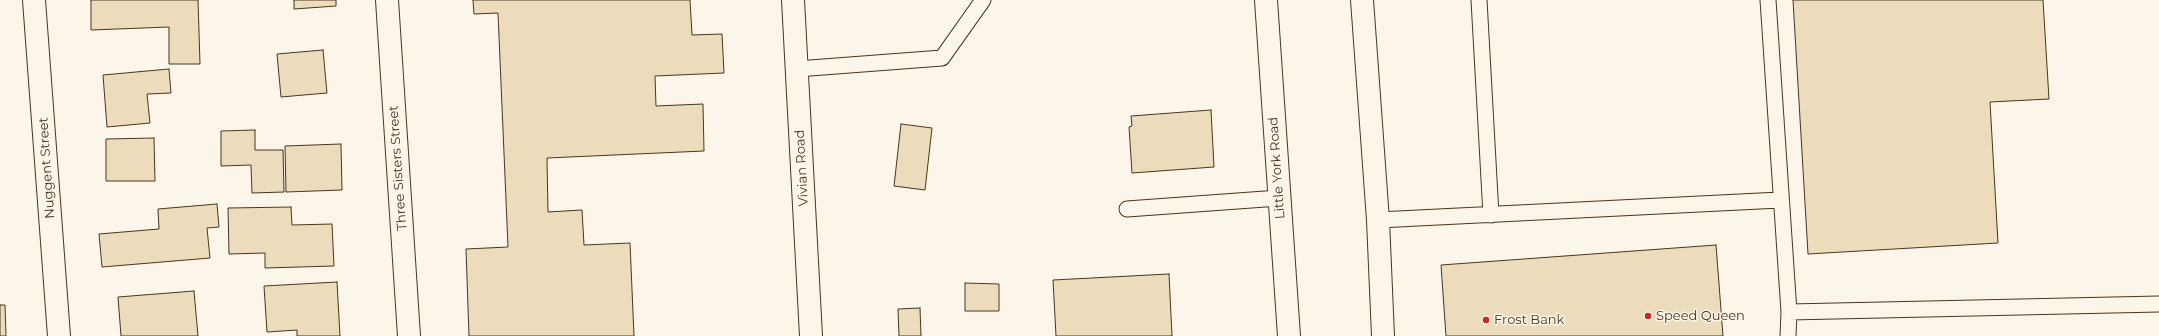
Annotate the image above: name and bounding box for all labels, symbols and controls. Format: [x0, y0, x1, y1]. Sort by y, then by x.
street label: Three Sisters Street [386, 105, 410, 231]
street label: Nuggent Street [36, 117, 58, 219]
street label: Little York Road [1266, 117, 1288, 219]
street label: Vivian Road [792, 129, 812, 207]
place label: Speed Queen [1656, 308, 1745, 324]
marker: Speed Queen [1643, 311, 1653, 321]
place label: Frost Bank [1494, 312, 1564, 328]
marker: Frost Bank [1481, 315, 1491, 325]

